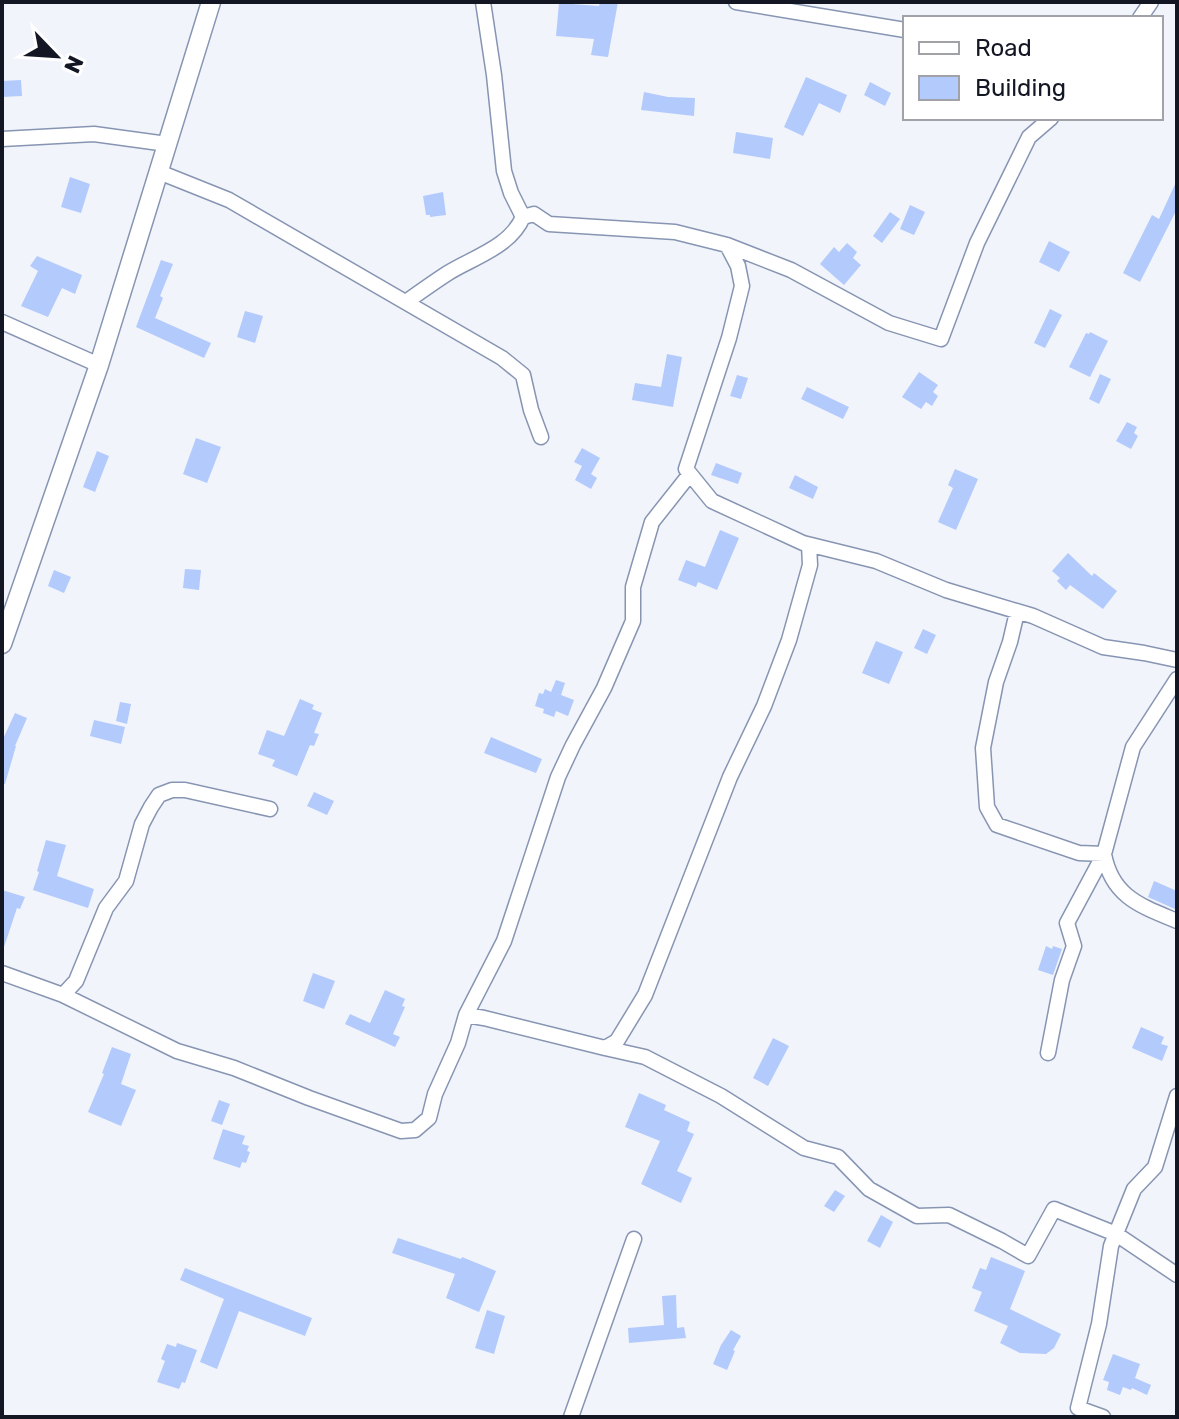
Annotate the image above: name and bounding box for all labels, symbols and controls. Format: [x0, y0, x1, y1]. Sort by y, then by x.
north arrow [16, 16, 96, 96]
legend [903, 16, 1163, 120]
text: Road [975, 34, 1032, 62]
text: N [58, 51, 89, 77]
text: Building [975, 74, 1066, 102]

